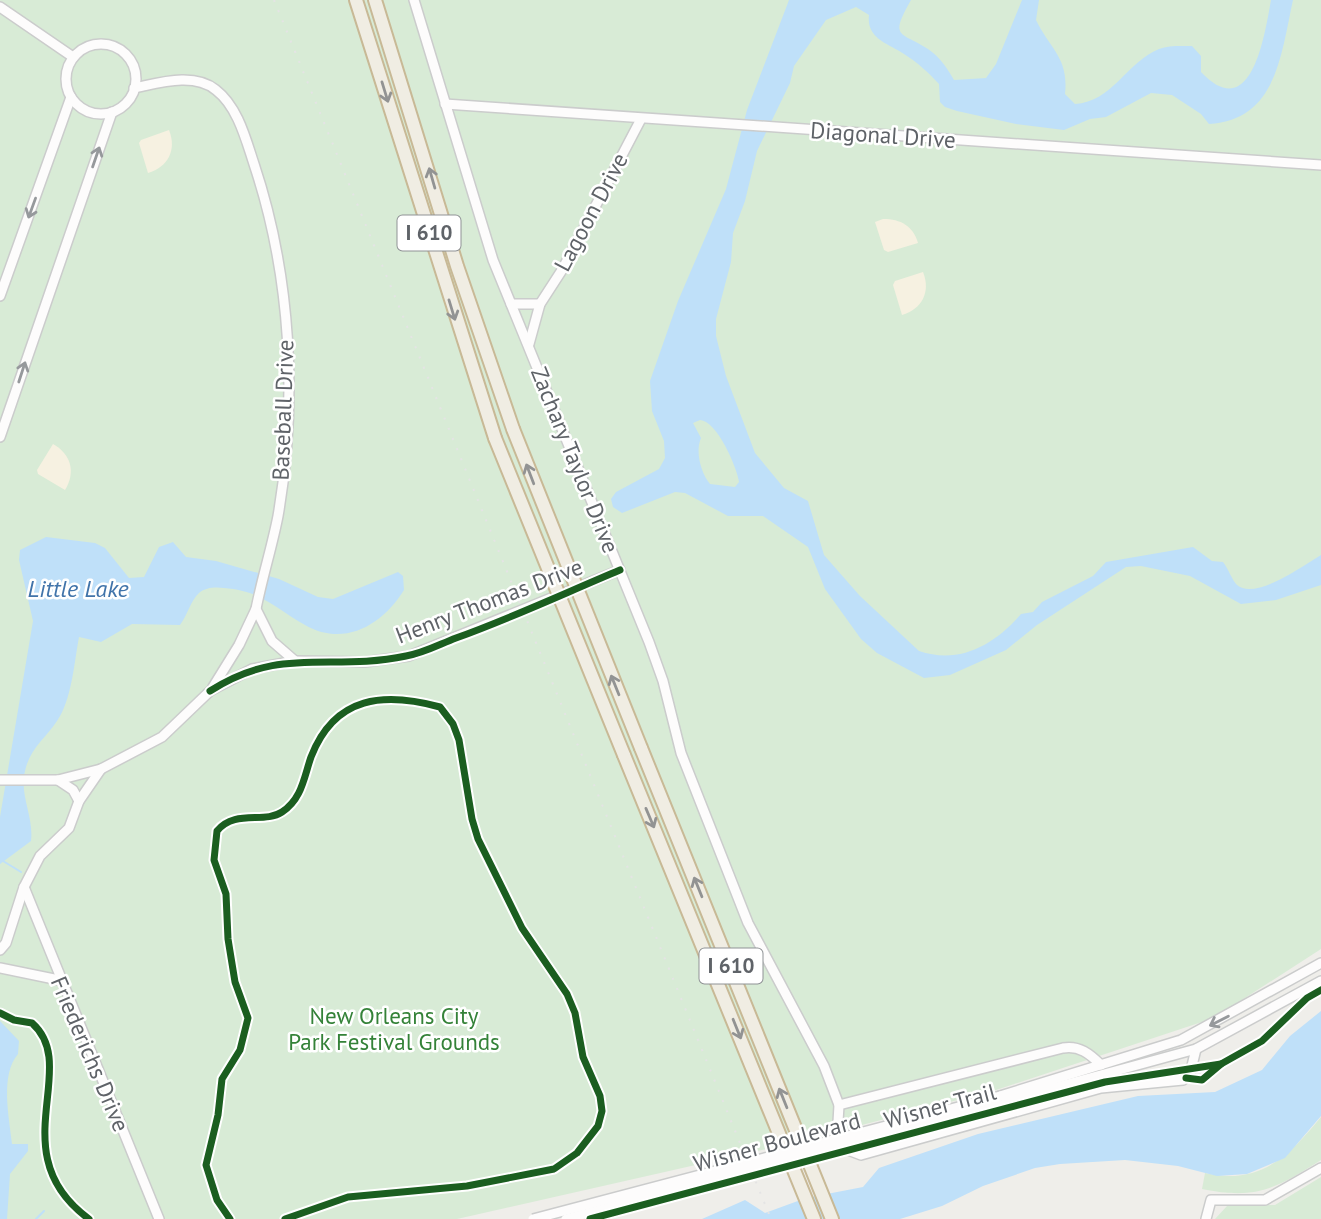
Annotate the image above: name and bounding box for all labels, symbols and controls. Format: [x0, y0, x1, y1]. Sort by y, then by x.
one-way arrow [380, 81, 392, 103]
street label: Diagonal Drive [809, 115, 957, 154]
one-way arrow [91, 146, 103, 168]
street label: Lagoon Drive [547, 148, 634, 276]
one-way arrow [424, 167, 437, 189]
one-way arrow [25, 196, 37, 218]
road number: I 610 [398, 216, 460, 250]
one-way arrow [447, 298, 460, 320]
street label: Baseball Drive [266, 339, 299, 481]
one-way arrow [16, 361, 29, 383]
street label: Zachary Taylor Drive [525, 363, 626, 557]
one-way arrow [523, 464, 536, 486]
street label: Henry Thomas Drive [391, 552, 586, 650]
water label: Little Lake [27, 573, 129, 604]
one-way arrow [608, 675, 621, 696]
one-way arrow [645, 807, 658, 829]
one-way arrow [691, 877, 704, 898]
road number: I 610 [700, 948, 762, 984]
street label: Friederichs Drive [45, 972, 136, 1136]
park label: New Orleans City Park Festival Grounds [288, 1001, 500, 1056]
one-way arrow [1209, 1014, 1230, 1028]
one-way arrow [731, 1017, 744, 1039]
street label: Wisner Trail [881, 1077, 999, 1134]
one-way arrow [776, 1087, 789, 1109]
street label: Wisner Boulevard [690, 1105, 864, 1178]

